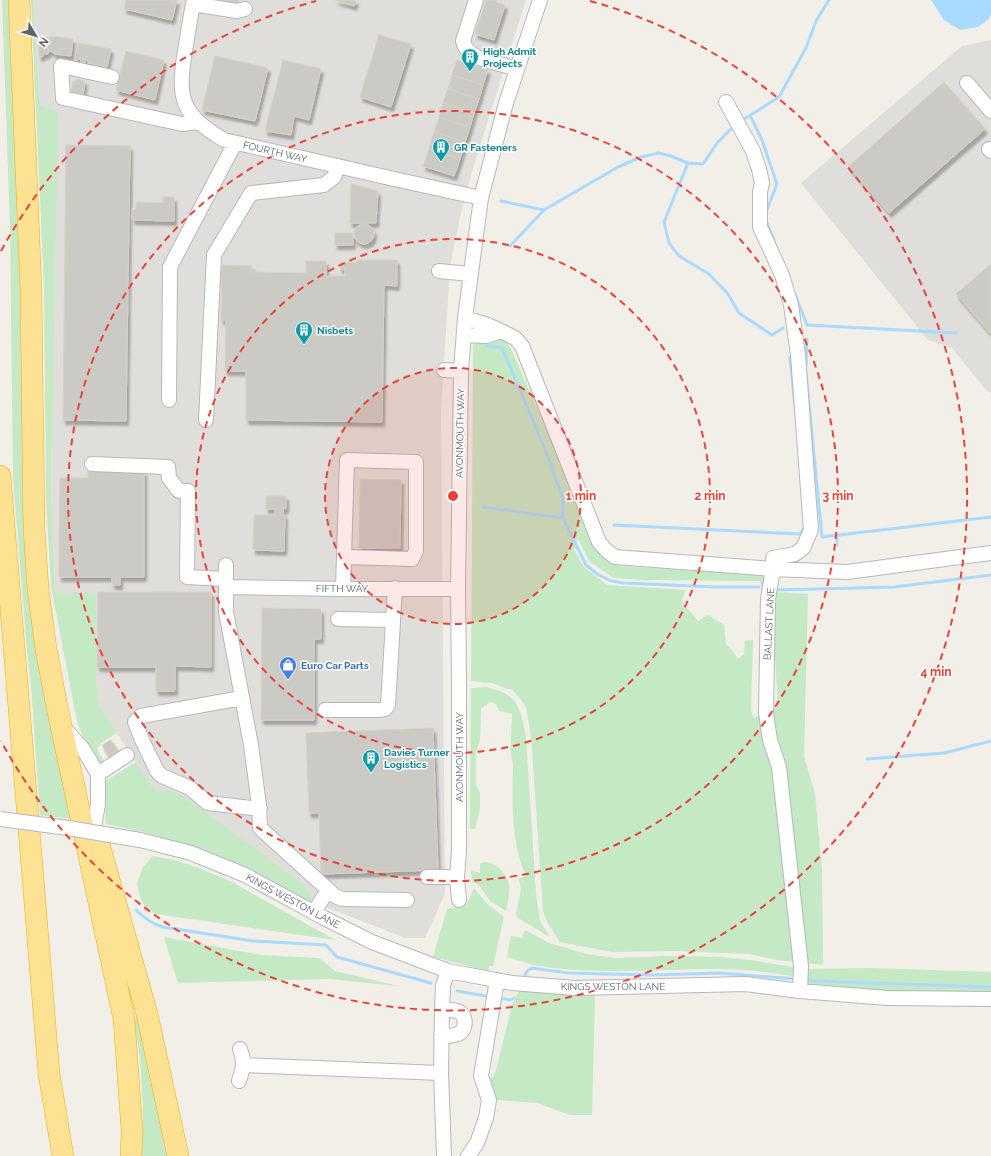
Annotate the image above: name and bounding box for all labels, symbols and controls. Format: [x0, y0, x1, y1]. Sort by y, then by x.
north arrow [16, 16, 56, 56]
text: N [36, 35, 51, 49]
place label: High Admit Projects [483, 46, 536, 69]
building icon: High Admit Projects [460, 47, 480, 72]
building icon: GR Fasteners [431, 137, 451, 162]
street label: FOURTH WAY [242, 139, 309, 165]
place label: GR Fasteners [454, 142, 517, 153]
building icon: Nisbets [294, 320, 314, 345]
place label: Nisbets [317, 325, 353, 336]
street label: AVONMOUTH WAY [454, 388, 466, 478]
centre of rings [446, 489, 460, 503]
text: 1 min [566, 489, 596, 503]
text: 2 min [694, 489, 726, 503]
text: 3 min [822, 489, 854, 503]
street label: FIFTH WAY [316, 583, 369, 594]
street label: BALLAST LANE [762, 588, 776, 660]
shop icon: Euro Car Parts [278, 655, 298, 680]
place label: Euro Car Parts [301, 660, 369, 671]
text: 4 min [920, 665, 952, 679]
street label: AVONMOUTH WAY [454, 712, 465, 802]
place label: Davies Turner Logistics [384, 747, 449, 770]
building icon: Davies Turner Logistics [361, 748, 381, 773]
street label: KINGS WESTON LANE [244, 872, 342, 930]
street label: KINGS WESTON LANE [561, 981, 665, 992]

